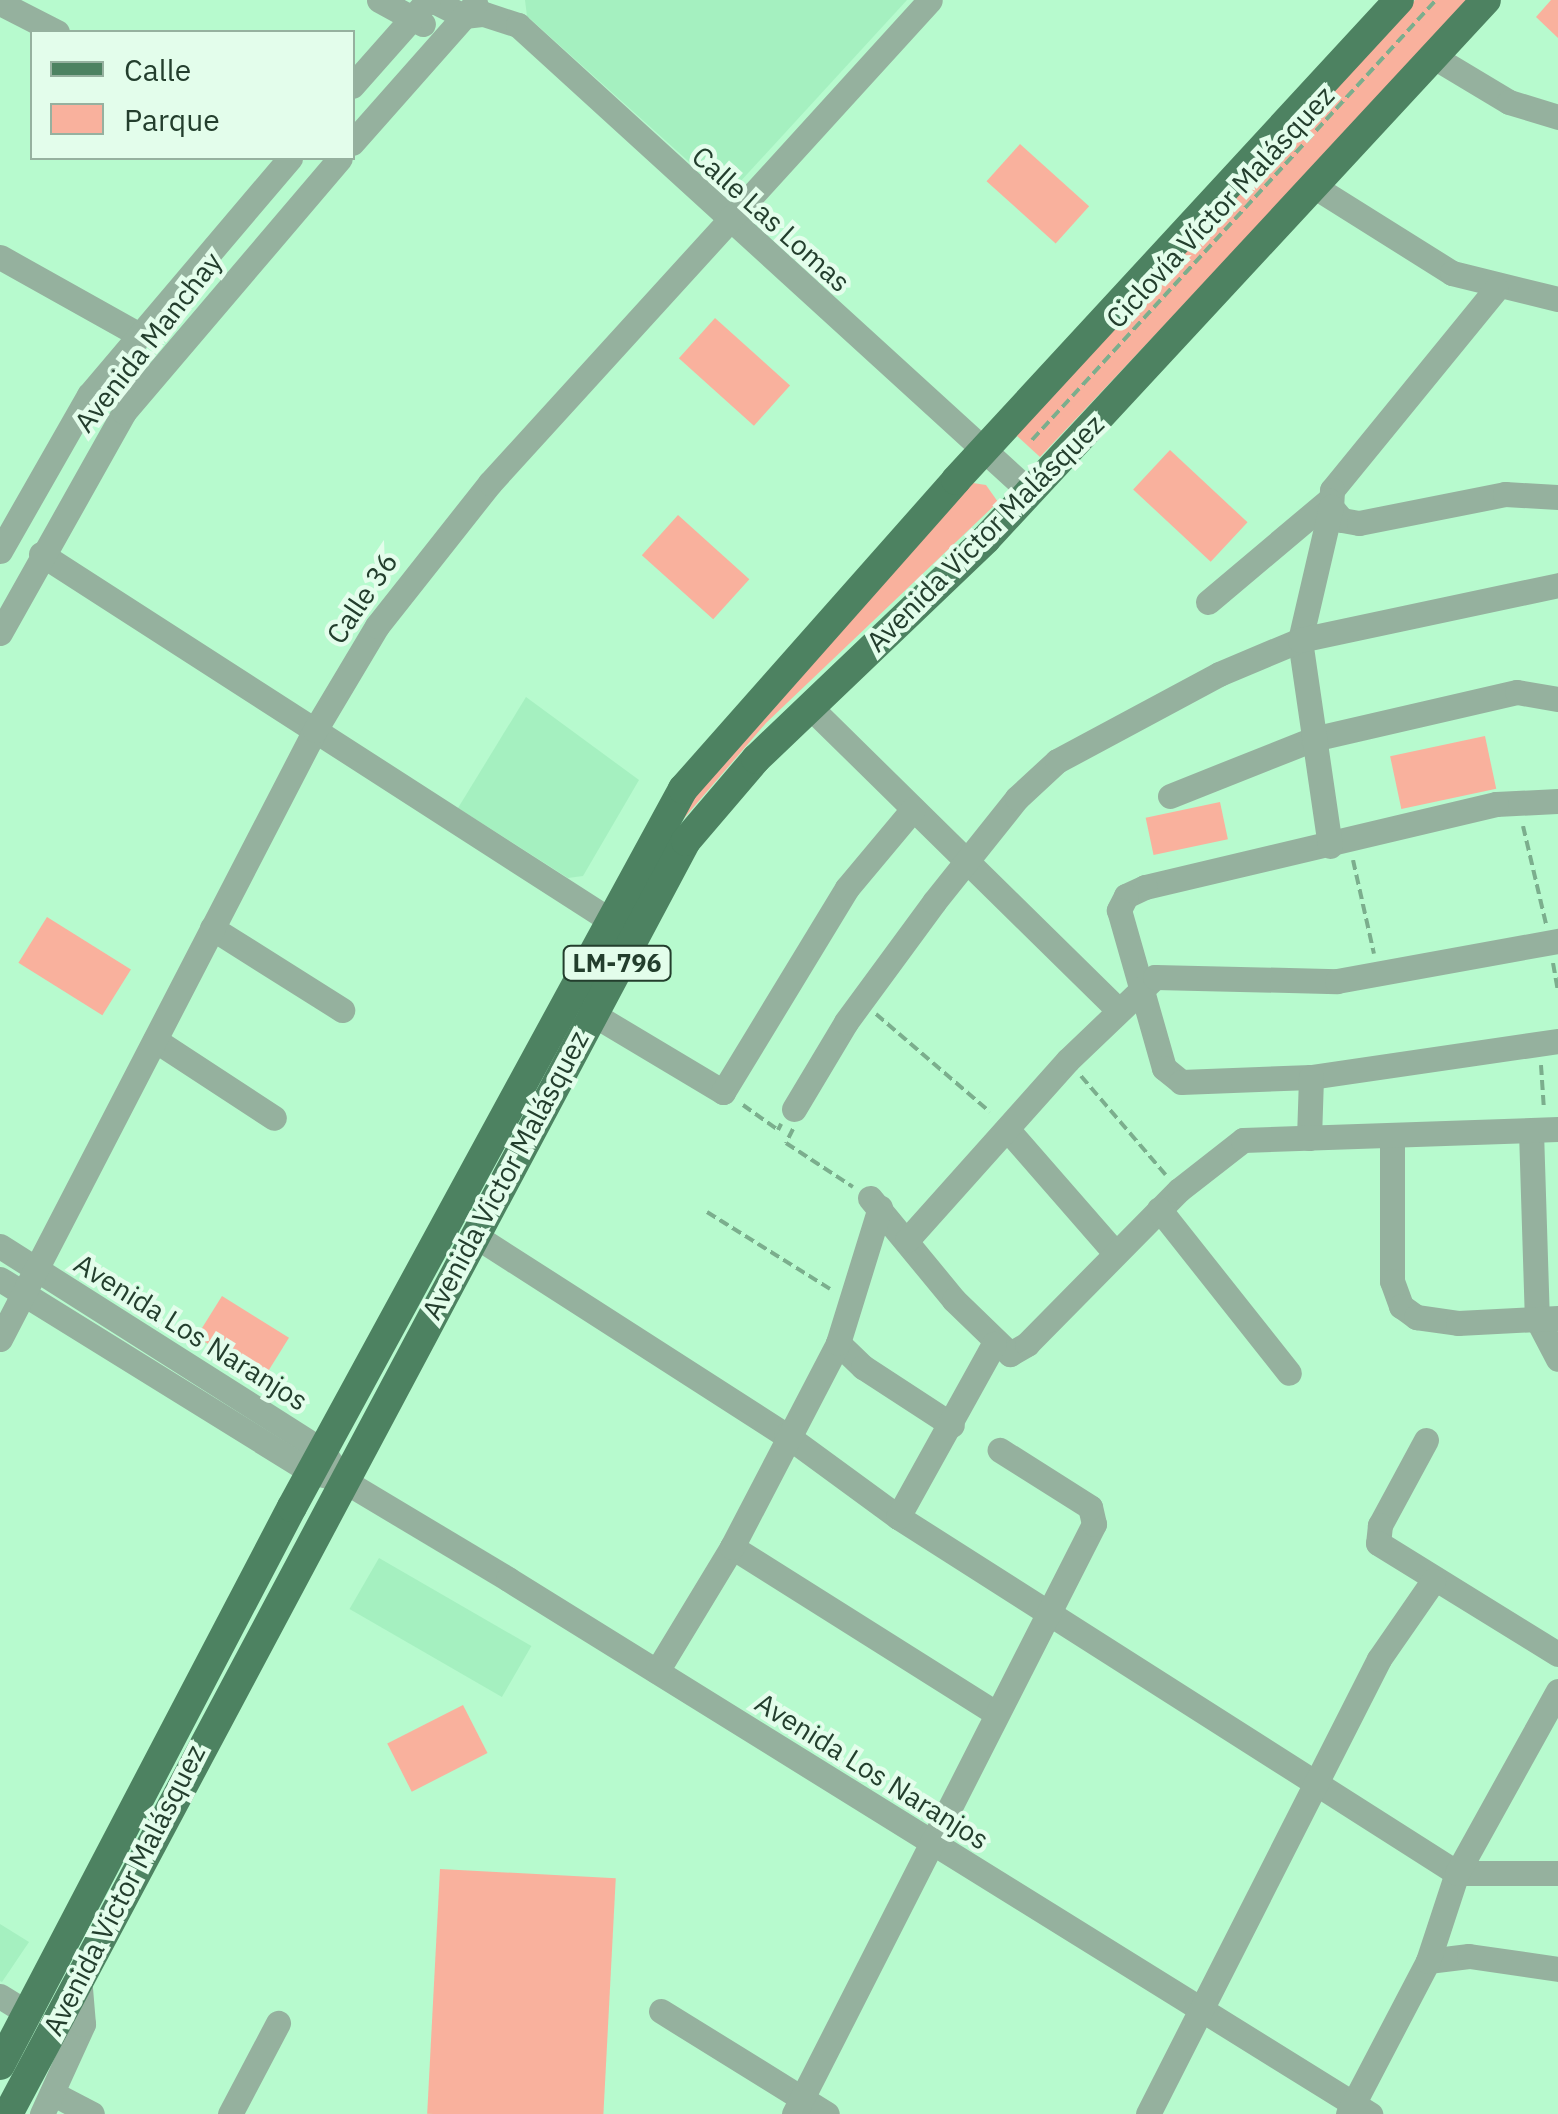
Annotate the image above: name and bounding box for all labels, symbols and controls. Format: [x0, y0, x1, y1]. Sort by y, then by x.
legend [30, 30, 355, 160]
text: Calle [124, 50, 191, 89]
street label: Ciclovía Víctor Malásquez [1099, 79, 1341, 335]
text: Parque [124, 100, 220, 139]
street label: Calle Las Lomas [685, 139, 857, 299]
street label: Avenida Manchay [67, 245, 229, 439]
street label: Avenida Victor Malásquez [859, 407, 1111, 659]
street label: Calle 36 [319, 546, 405, 650]
road number: LM-796 [562, 943, 672, 983]
street label: Avenida Victor Malásquez [415, 1025, 595, 1325]
street label: Avenida Los Naranjos [68, 1247, 314, 1417]
street label: Avenida Los Naranjos [749, 1686, 995, 1856]
street label: Avenida Victor Malásquez [36, 1739, 212, 2041]

